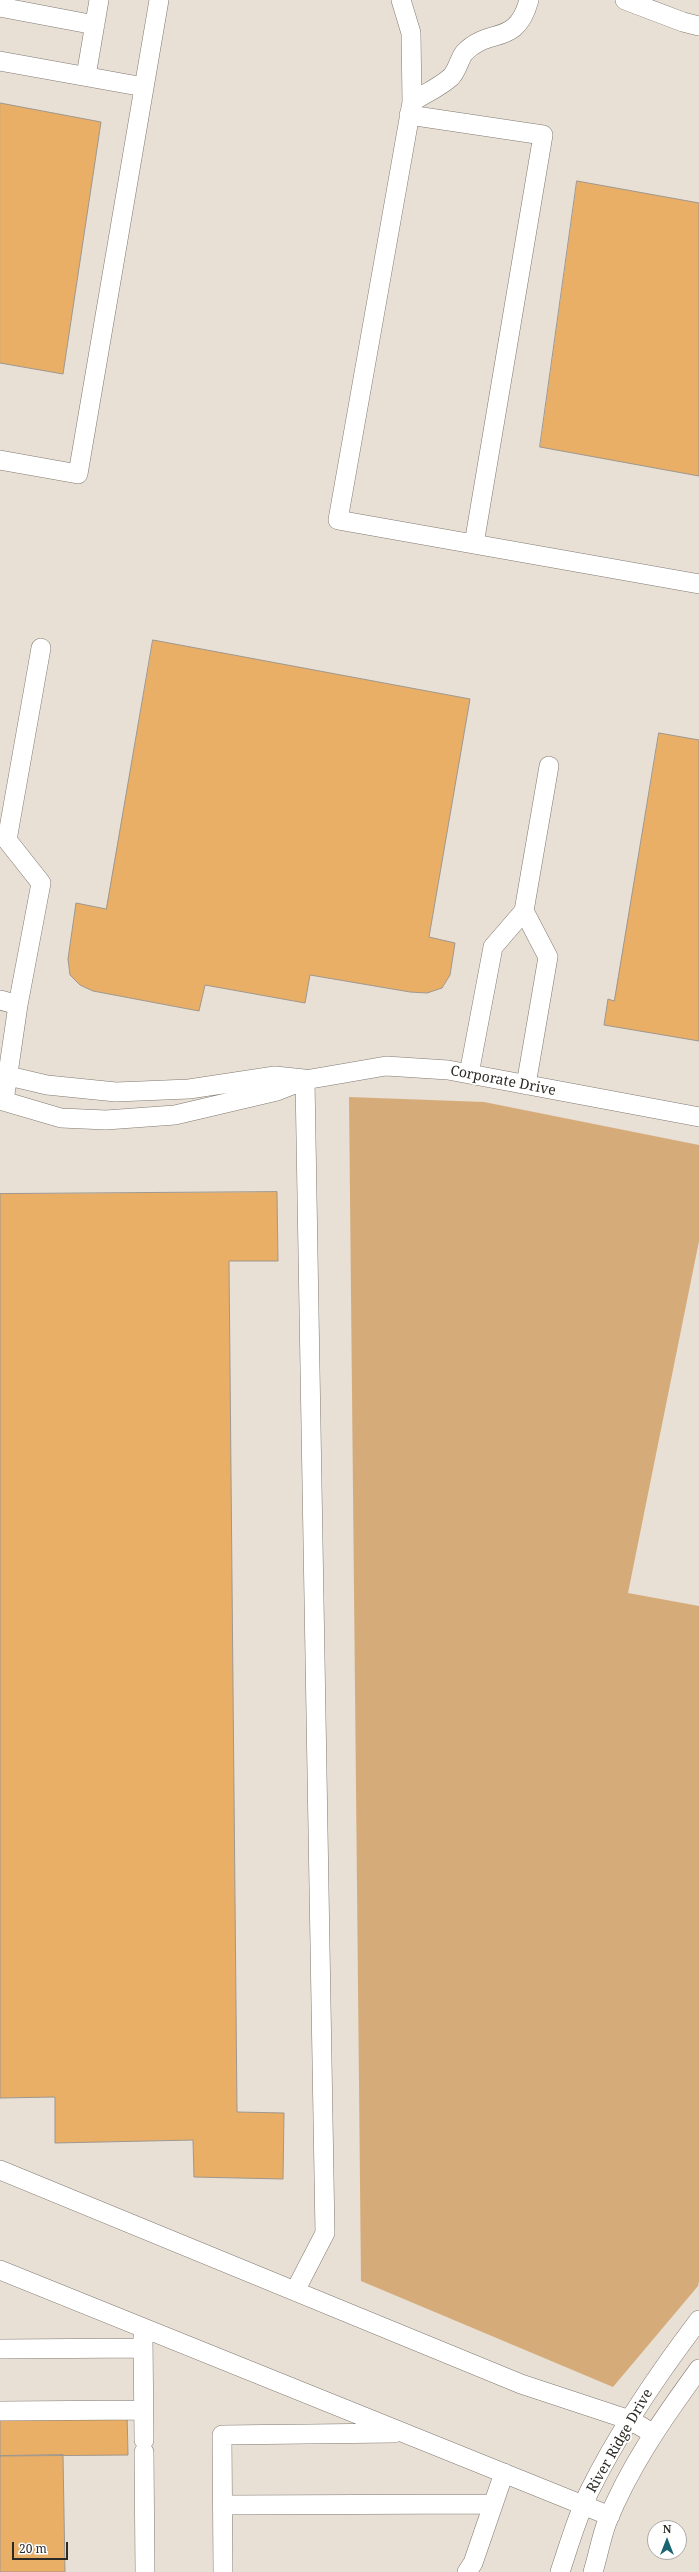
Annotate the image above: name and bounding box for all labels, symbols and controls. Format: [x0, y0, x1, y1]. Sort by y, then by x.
street label: Corporate Drive [449, 1063, 557, 1099]
street label: River Ridge Drive [583, 2386, 657, 2496]
north arrow [647, 2520, 687, 2560]
text: N [663, 2521, 671, 2536]
scale bar [14, 2534, 70, 2560]
text: 20 m [19, 2540, 47, 2557]

